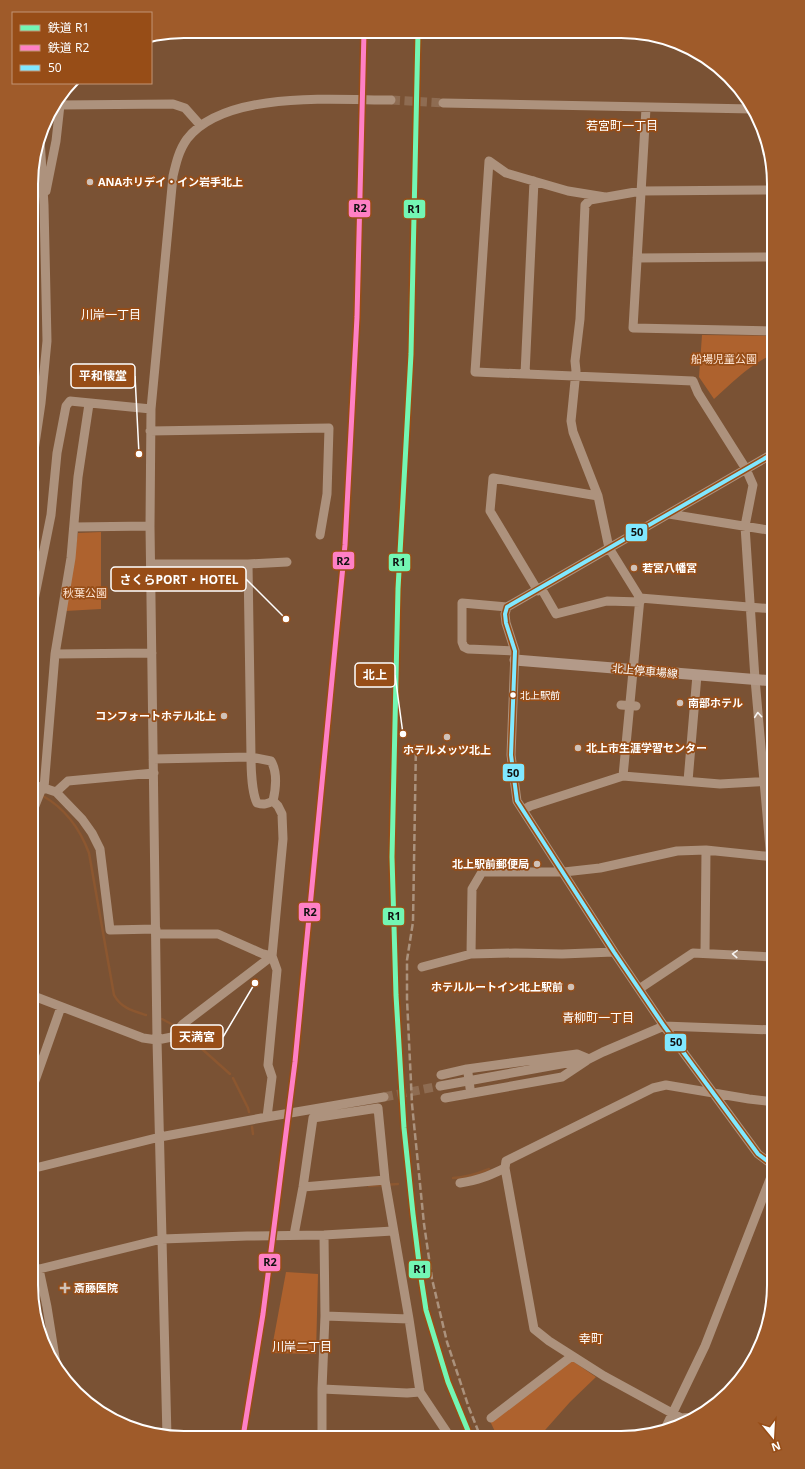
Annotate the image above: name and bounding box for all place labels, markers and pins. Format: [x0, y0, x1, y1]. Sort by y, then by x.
place label: ANAホリデイ・イン岩手北上 [98, 174, 243, 189]
marker: ANAホリデイ・イン岩手北上 [85, 177, 95, 187]
callout: 平和懐堂 [71, 364, 135, 388]
place label: 若宮八幡宮 [642, 560, 697, 575]
marker: 若宮八幡宮 [629, 563, 639, 573]
callout: さくらPORT・HOTEL [111, 567, 246, 591]
callout: 北上 [355, 663, 395, 687]
place label: 北上駅前 [520, 688, 560, 702]
marker: 北上駅前 [508, 690, 518, 700]
place label: 南部ホテル [688, 695, 743, 710]
marker: 南部ホテル [675, 698, 685, 708]
place label: コンフォートホテル北上 [95, 708, 216, 723]
marker: コンフォートホテル北上 [219, 711, 229, 721]
marker: ホテルメッツ北上 [442, 732, 452, 742]
place label: 北上市生涯学習センター [586, 740, 707, 755]
place label: ホテルメッツ北上 [403, 742, 491, 757]
marker: 北上市生涯学習センター [573, 743, 583, 753]
place label: 北上駅前郵便局 [452, 856, 529, 871]
marker: 北上駅前郵便局 [532, 859, 542, 869]
place label: ホテルルートイン北上駅前 [431, 979, 563, 994]
marker: ホテルルートイン北上駅前 [566, 982, 576, 992]
callout: 天満宮 [171, 1025, 223, 1049]
place label: 斎藤医院 [74, 1280, 118, 1295]
marker: 斎藤医院 [59, 1282, 71, 1294]

